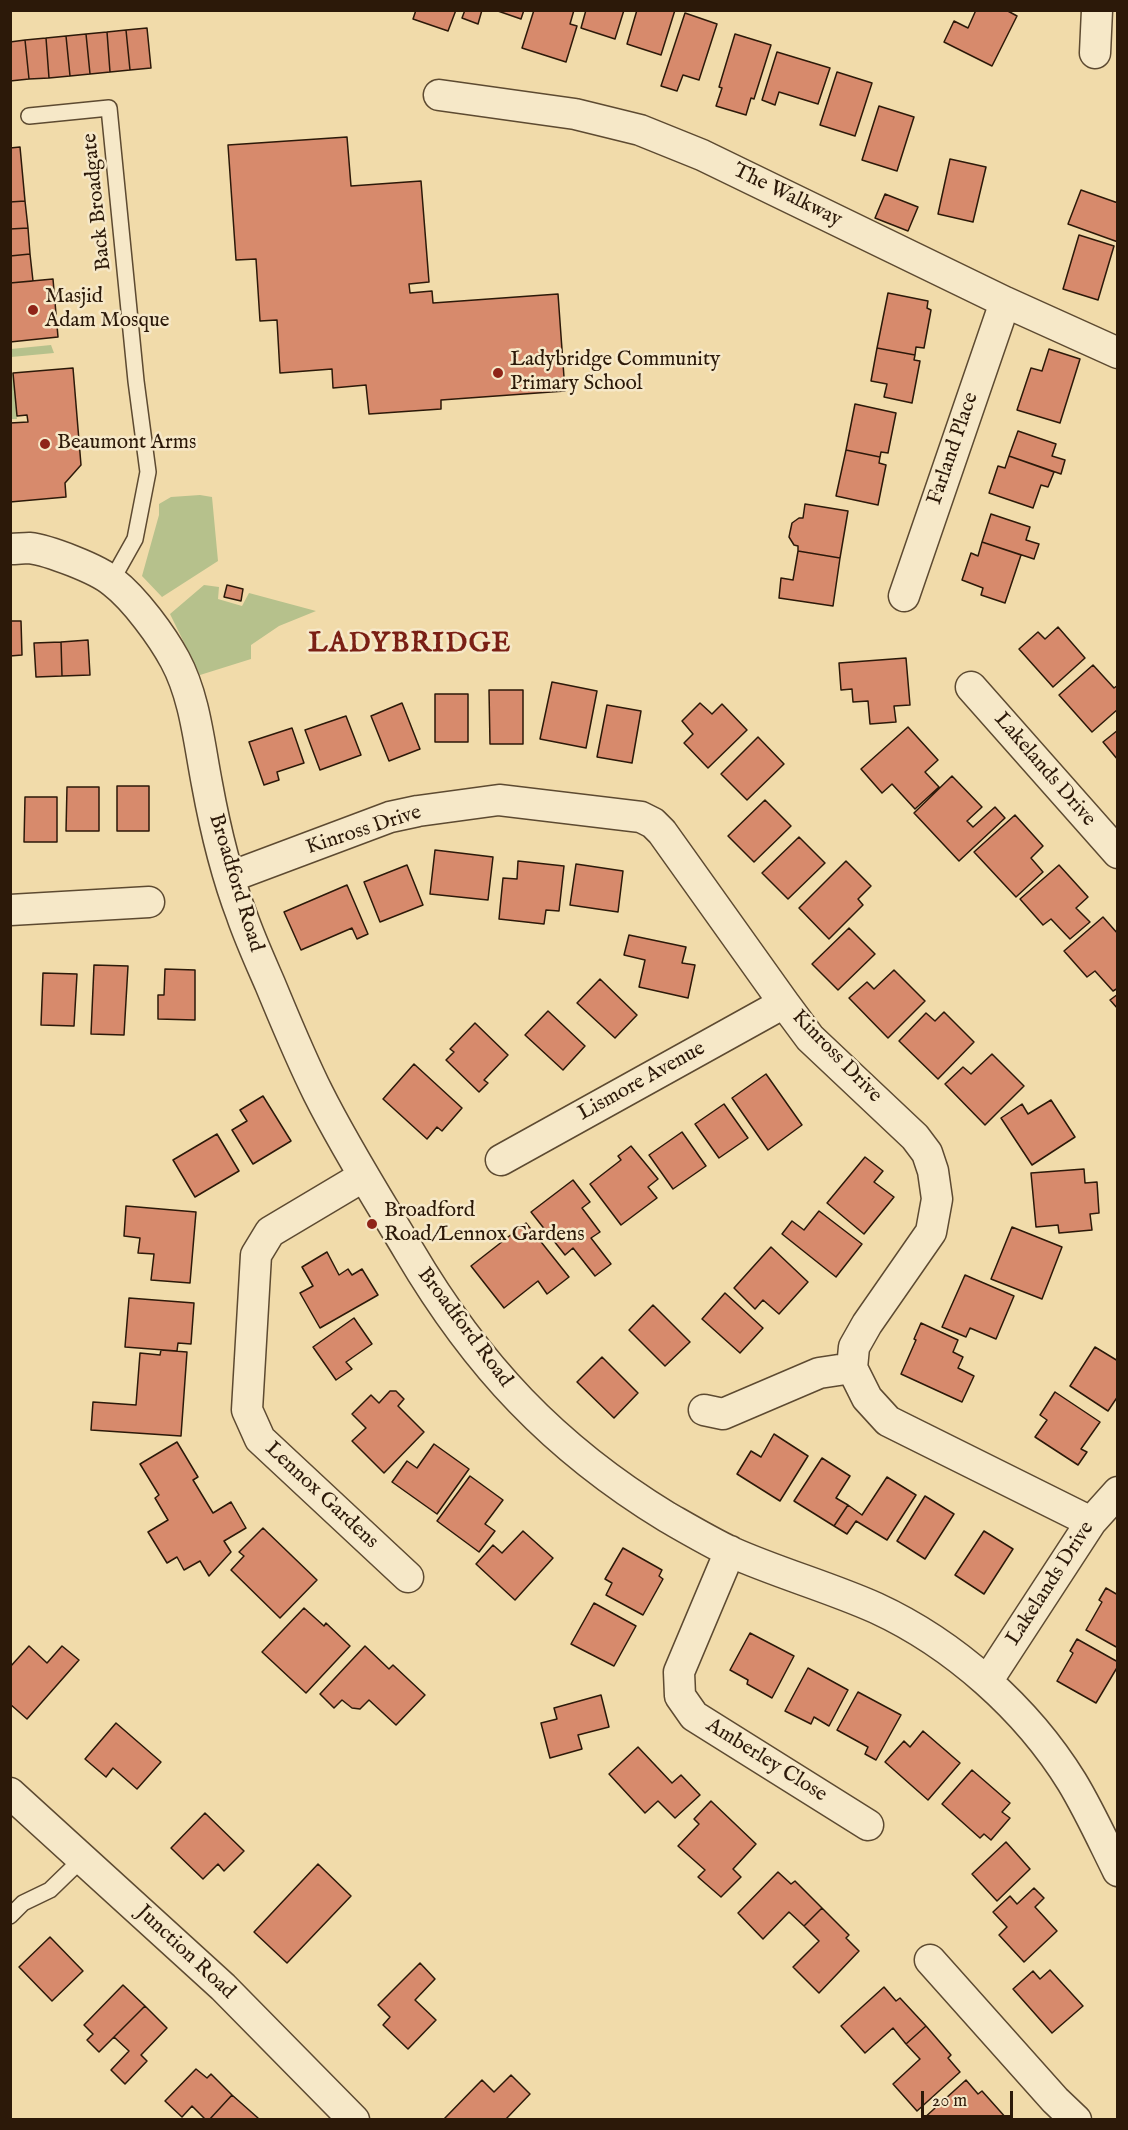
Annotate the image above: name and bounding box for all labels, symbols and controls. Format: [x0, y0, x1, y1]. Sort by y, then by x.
street label: Back Broadgate [78, 132, 118, 272]
street label: The Walkway [728, 159, 846, 233]
place label: Masjid Adam Mosque [45, 285, 169, 335]
marker: Masjid Adam Mosque [26, 303, 40, 317]
place label: Ladybridge Community Primary School [510, 348, 720, 398]
marker: Ladybridge Community Primary School [491, 366, 505, 380]
street label: Farland Place [923, 389, 985, 509]
place label: Beaumont Arms [57, 431, 196, 457]
marker: Beaumont Arms [38, 437, 52, 451]
district label: LADYBRIDGE [308, 629, 512, 661]
street label: Lakelands Drive [988, 708, 1100, 832]
street label: Kinross Drive [303, 801, 425, 861]
street label: Broadford Road [202, 811, 268, 955]
street label: Kinross Drive [786, 1005, 886, 1109]
street label: Lismore Avenue [574, 1037, 710, 1127]
place label: Broadford Road/Lennox Gardens [384, 1199, 585, 1249]
marker: Broadford Road/Lennox Gardens [365, 1217, 379, 1231]
street label: Broadford Road [411, 1263, 517, 1393]
street label: Lennox Gardens [259, 1437, 383, 1555]
street label: Lakelands Drive [1002, 1517, 1100, 1651]
street label: Amberley Close [701, 1714, 831, 1808]
street label: Junction Road [130, 1901, 240, 2005]
scale bar [924, 2079, 1016, 2117]
text: 20 m [932, 2090, 967, 2113]

